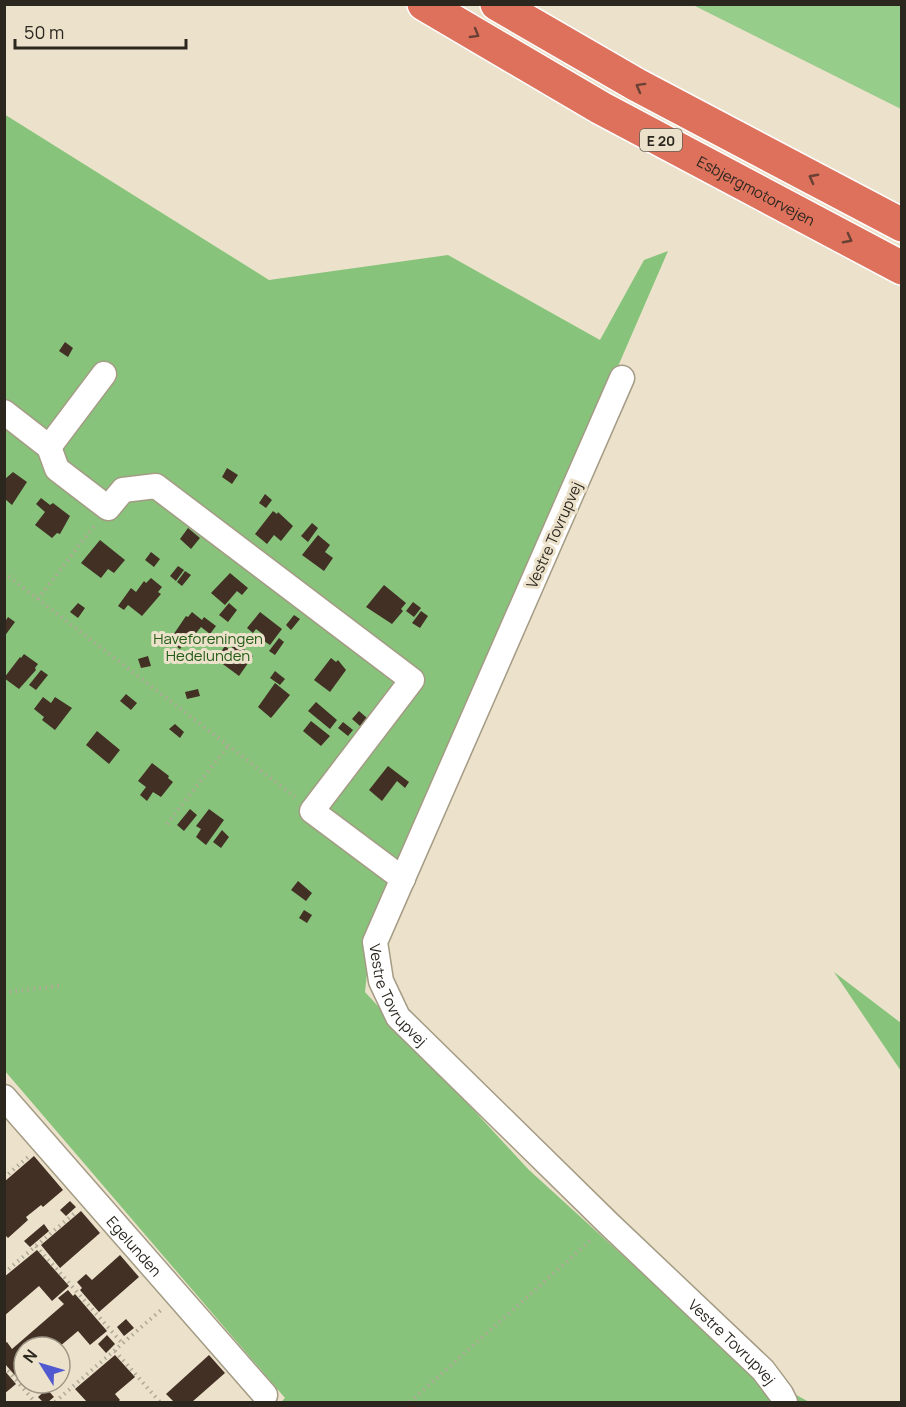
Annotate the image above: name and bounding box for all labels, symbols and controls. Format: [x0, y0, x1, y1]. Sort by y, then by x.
scale bar [15, 12, 186, 50]
text: 50 m [24, 20, 64, 44]
one-way arrow [469, 27, 479, 38]
one-way arrow [636, 83, 646, 94]
road number: E 20 [640, 129, 682, 151]
street label: Esbjergmotorvejen [693, 151, 819, 230]
one-way arrow [808, 174, 819, 185]
one-way arrow [842, 232, 852, 243]
street label: Vestre Tovrupvej [521, 478, 587, 592]
park label: Haveforeningen Hedelunden [153, 628, 263, 666]
street label: Vestre Tovrupvej [365, 942, 432, 1051]
street label: Egelunden [102, 1211, 167, 1281]
street label: Vestre Tovrupvej [684, 1294, 781, 1389]
north arrow [12, 1335, 72, 1395]
text: N [18, 1345, 42, 1367]

